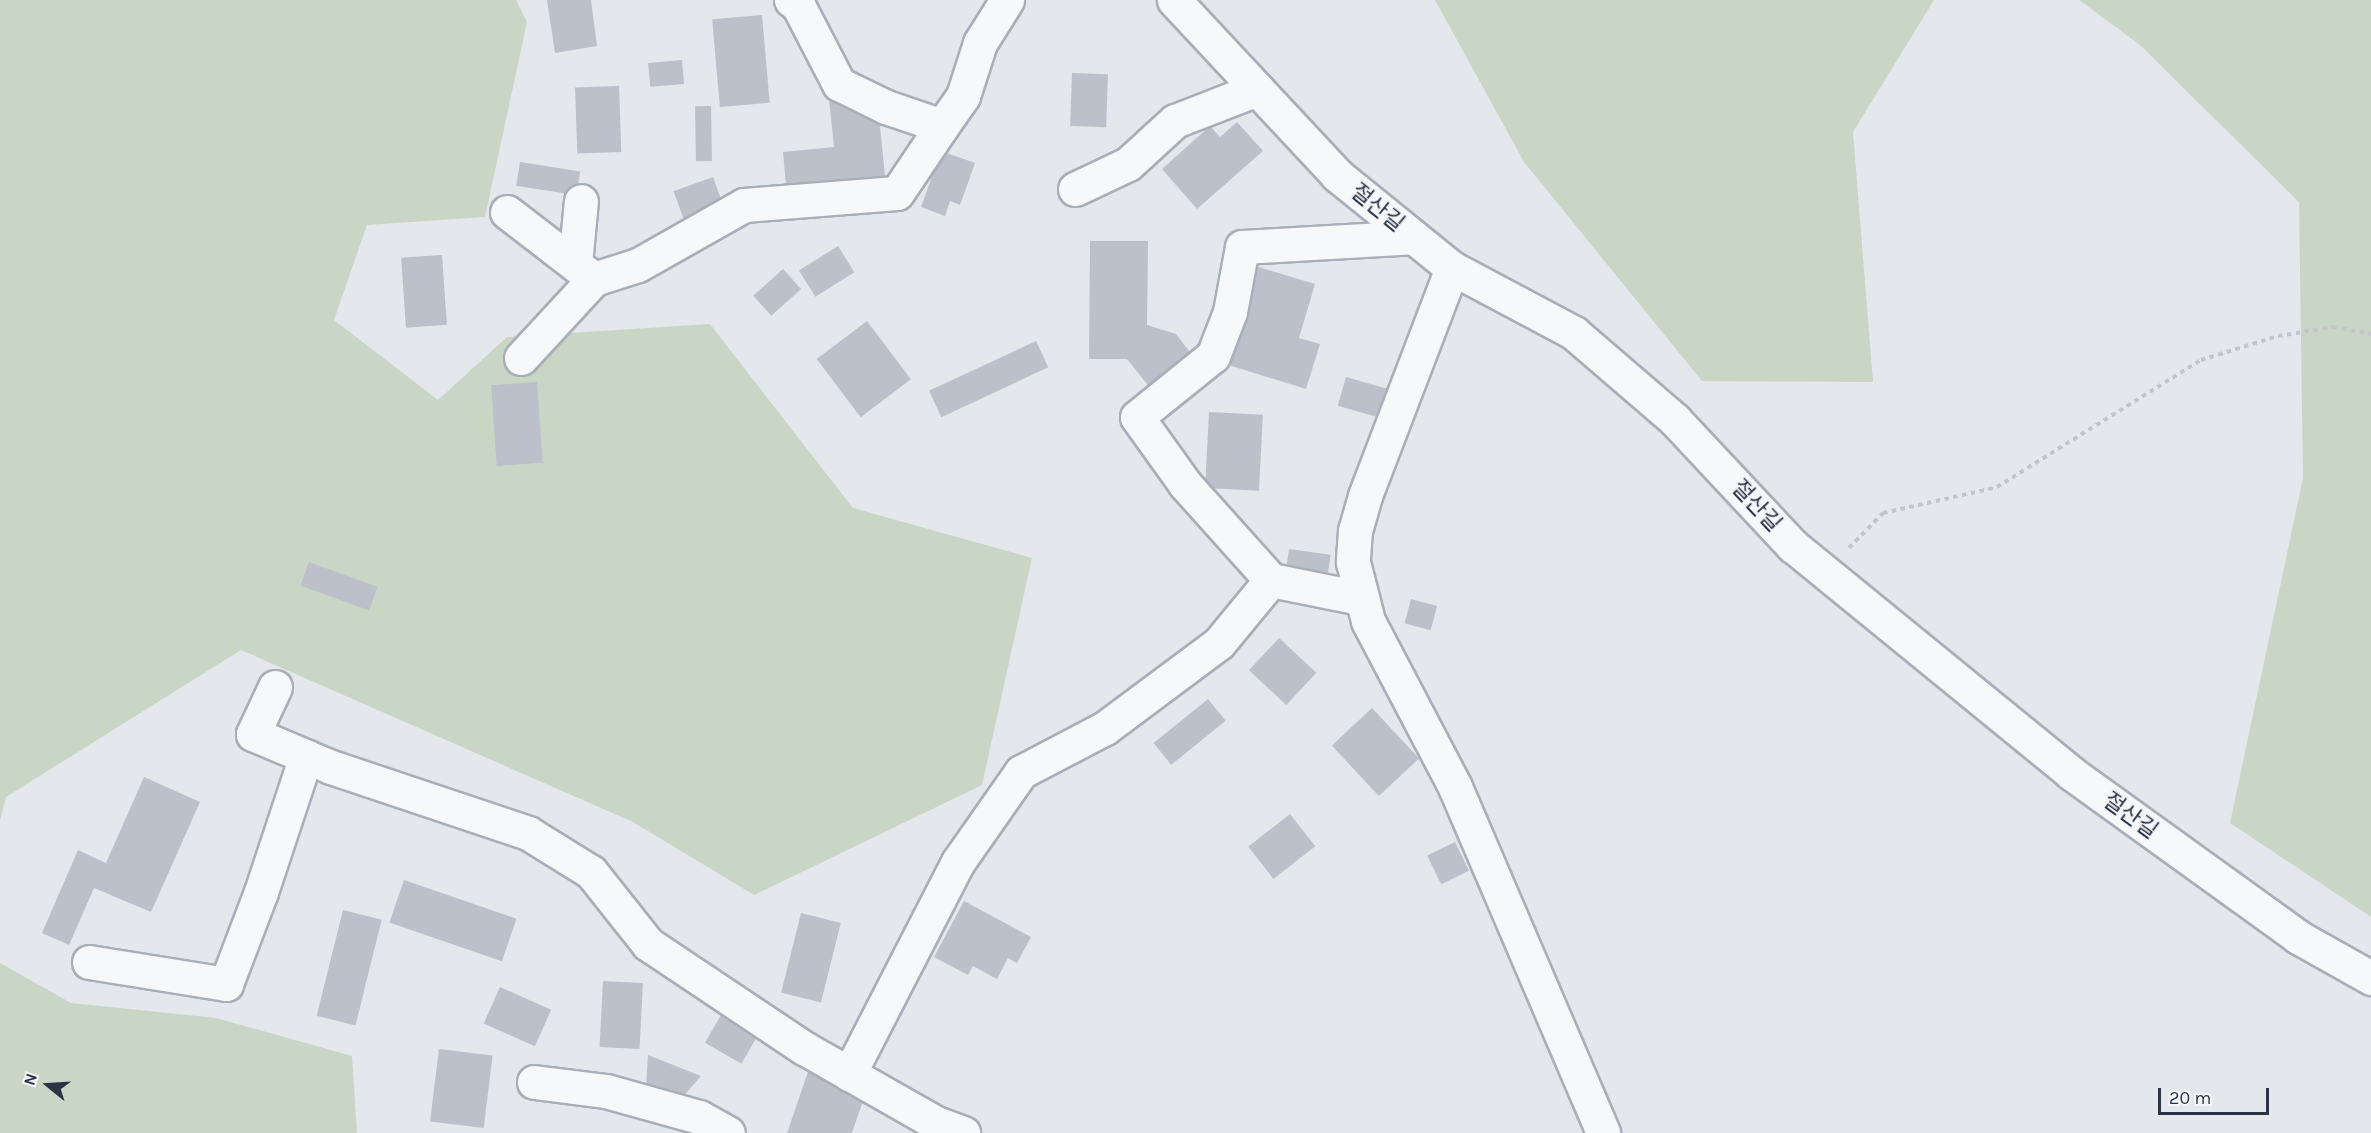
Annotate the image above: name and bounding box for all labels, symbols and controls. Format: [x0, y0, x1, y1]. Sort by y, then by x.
street label: 절산길 [1345, 179, 1409, 237]
street label: 절산길 [1726, 475, 1786, 537]
street label: 절산길 [2098, 787, 2162, 845]
north arrow [18, 1055, 78, 1115]
text: N [20, 1071, 41, 1088]
scale bar [2161, 1076, 2272, 1114]
text: 20 m [2169, 1087, 2211, 1109]

